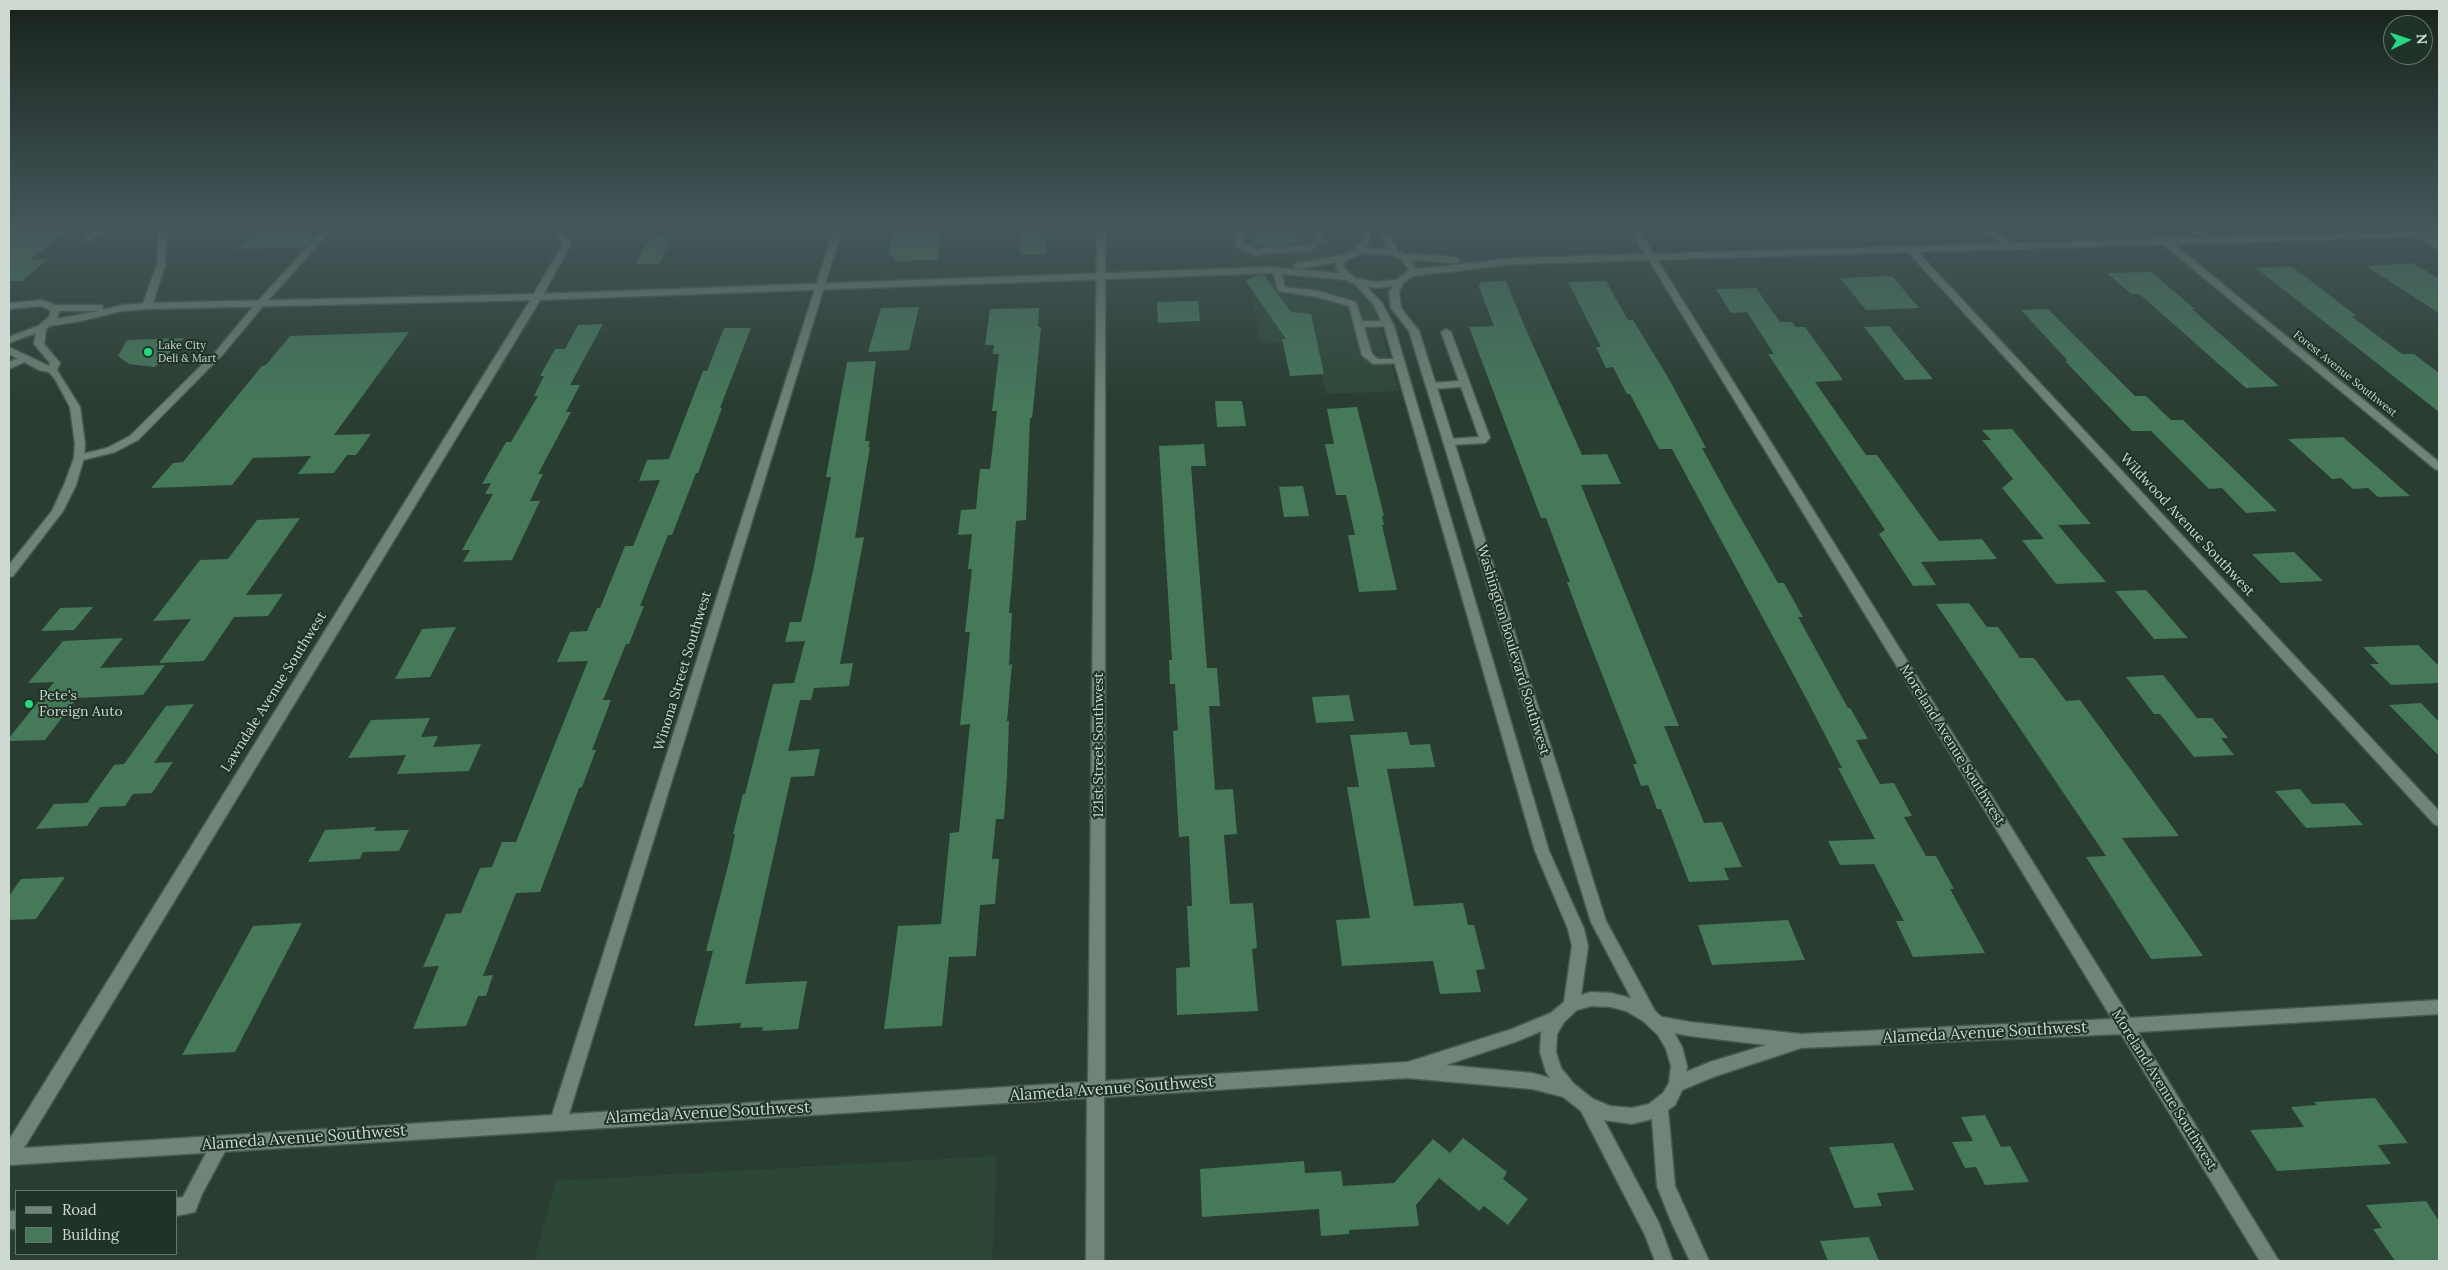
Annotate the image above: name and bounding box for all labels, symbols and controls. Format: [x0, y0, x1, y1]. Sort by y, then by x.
north arrow [2383, 15, 2433, 65]
text: N [2413, 33, 2431, 45]
street label: Forest Avenue Southwest [2291, 328, 2399, 420]
place label: Lake City Deli & Mart [158, 339, 217, 365]
marker: Lake City Deli & Mart [142, 346, 154, 358]
street label: Wildwood Avenue Southwest [2116, 450, 2258, 600]
street label: Washington Boulevard Southwest [1473, 543, 1553, 757]
street label: Winona Street Southwest [651, 589, 715, 753]
street label: Lawndale Avenue Southwest [218, 609, 330, 775]
street label: Moreland Avenue Southwest [1896, 662, 2008, 828]
street label: 121st Street Southwest [1091, 672, 1107, 818]
place label: Pete's Foreign Auto [39, 688, 123, 720]
marker: Pete's Foreign Auto [23, 698, 35, 710]
street label: Moreland Avenue Southwest [2108, 1007, 2220, 1173]
street label: Alameda Avenue Southwest [1882, 1018, 2088, 1048]
street label: Alameda Avenue Southwest [1009, 1072, 1215, 1106]
street label: Alameda Avenue Southwest [605, 1098, 811, 1128]
street label: Alameda Avenue Southwest [201, 1121, 407, 1155]
legend [15, 1190, 178, 1255]
text: Road [62, 1200, 97, 1219]
text: Building [62, 1225, 119, 1244]

